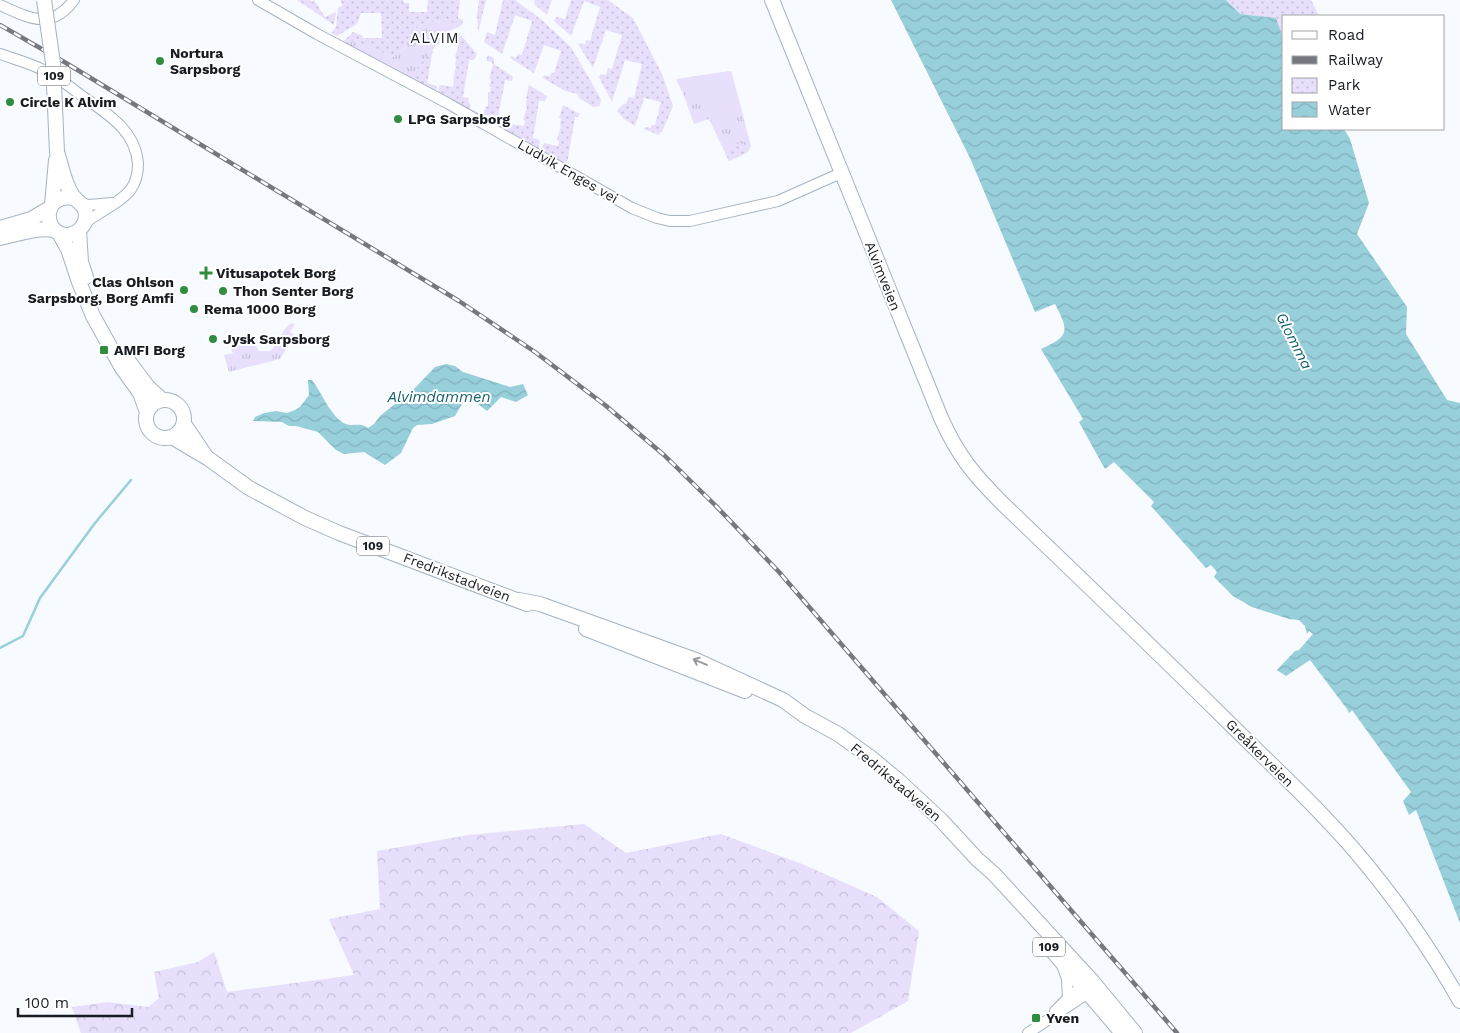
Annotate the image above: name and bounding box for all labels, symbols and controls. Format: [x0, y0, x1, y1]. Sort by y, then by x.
legend [1282, 15, 1445, 130]
text: Road [1328, 26, 1365, 44]
district label: ALVIM [410, 29, 460, 47]
place label: Nortura Sarpsborg [170, 45, 240, 77]
text: Railway [1328, 51, 1383, 69]
marker: Nortura Sarpsborg [154, 55, 166, 67]
road number: 109 [38, 66, 70, 85]
text: Park [1328, 76, 1361, 94]
place label: Circle K Alvim [20, 94, 116, 110]
marker: Circle K Alvim [4, 96, 16, 108]
text: Water [1328, 101, 1371, 119]
place label: LPG Sarpsborg [408, 111, 510, 127]
marker: LPG Sarpsborg [392, 113, 404, 125]
street label: Ludvik Enges vei [515, 136, 621, 206]
street label: Alvimveien [862, 239, 904, 313]
place label: Vitusapotek Borg [216, 265, 336, 281]
marker: Vitusapotek Borg [200, 267, 212, 279]
place label: Clas Ohlson Sarpsborg, Borg Amfi [28, 274, 174, 306]
place label: Thon Senter Borg [233, 283, 353, 299]
marker: Clas Ohlson Sarpsborg, Borg Amfi [178, 284, 190, 296]
marker: Thon Senter Borg [217, 285, 229, 297]
place label: Rema 1000 Borg [204, 301, 316, 317]
marker: Rema 1000 Borg [188, 303, 200, 315]
water label: Glomma [1272, 310, 1316, 372]
place label: Jysk Sarpsborg [223, 331, 330, 347]
marker: Jysk Sarpsborg [207, 333, 219, 345]
place label: AMFI Borg [114, 342, 185, 358]
marker: AMFI Borg [98, 344, 110, 356]
water label: Alvimdammen [386, 388, 491, 406]
road number: 109 [357, 536, 389, 556]
street label: Fredrikstadveien [401, 549, 513, 605]
one-way arrow [693, 656, 708, 666]
street label: Greåkerveien [1223, 716, 1297, 790]
street label: Fredrikstadveien [847, 739, 945, 825]
road number: 109 [1033, 938, 1065, 956]
scale bar [18, 986, 131, 1018]
text: 100 m [25, 994, 69, 1012]
place label: Yven [1046, 1010, 1079, 1026]
marker: Yven [1030, 1012, 1042, 1024]

